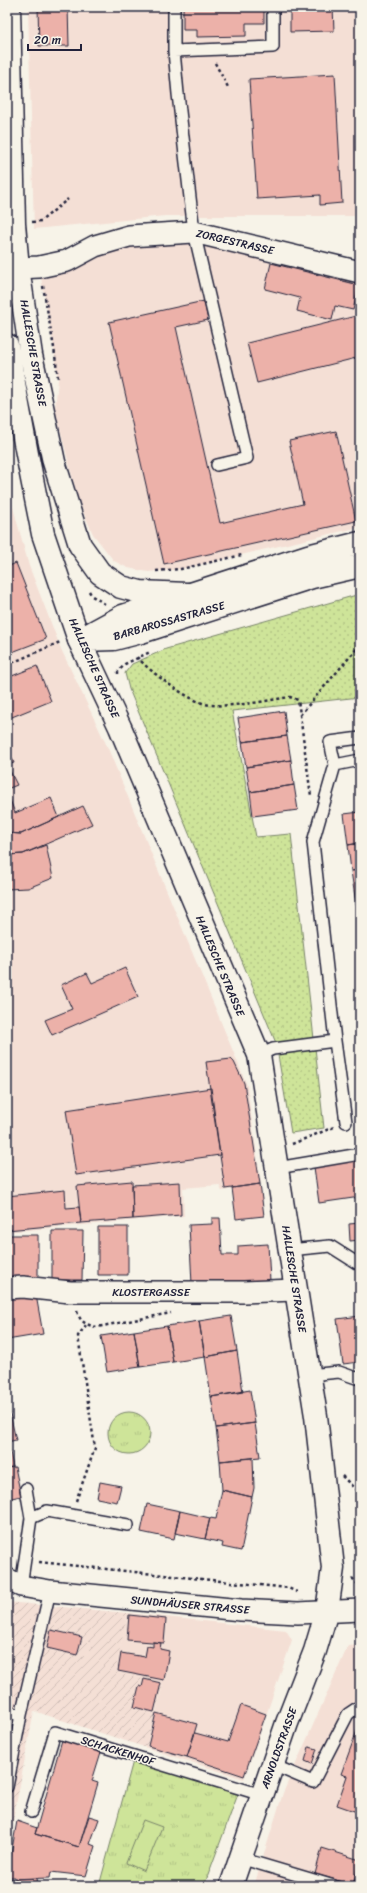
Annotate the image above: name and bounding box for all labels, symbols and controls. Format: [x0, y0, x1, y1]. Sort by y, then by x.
scale bar [28, 26, 81, 52]
text: 20 m [34, 29, 61, 51]
street label: ZORGESTRASSE [194, 224, 277, 260]
street label: HALLESCHE STRASSE [14, 298, 52, 409]
street label: BARBAROSSASTRASSE [111, 596, 228, 646]
street label: HALLESCHE STRASSE [63, 615, 125, 722]
street label: HALLESCHE STRASSE [190, 912, 250, 1020]
street label: HALLESCHE STRASSE [276, 1224, 312, 1335]
street label: KLOSTERGASSE [112, 1283, 191, 1302]
street label: SUNDHÄUSER STRASSE [130, 1590, 251, 1620]
street label: ARNOLDSTRASSE [255, 1704, 303, 1792]
street label: SCHACKENHOF [78, 1731, 159, 1772]

